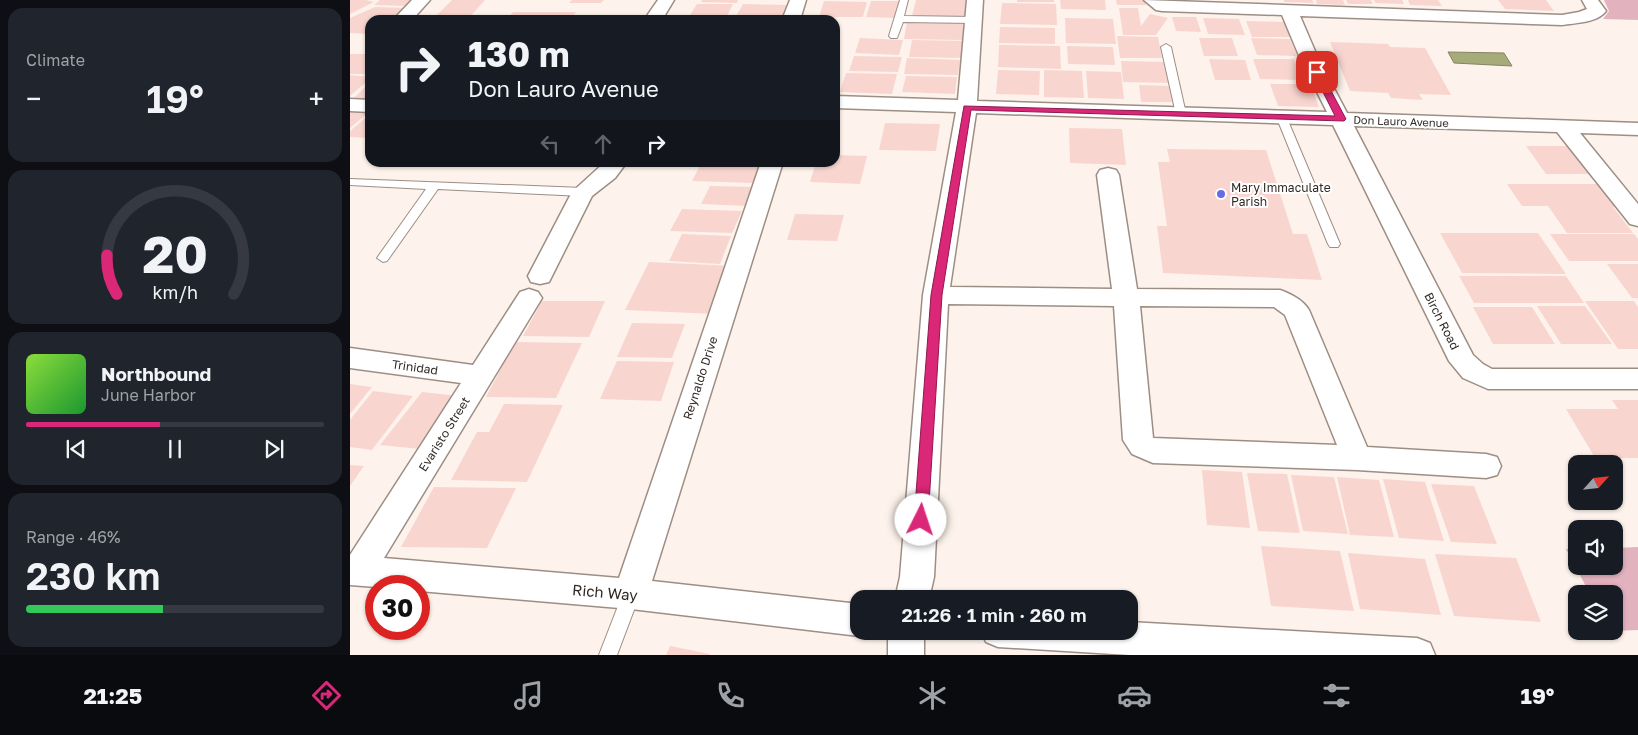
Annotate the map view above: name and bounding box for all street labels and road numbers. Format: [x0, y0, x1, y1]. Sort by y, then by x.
street label: Don Lauro Avenue [1353, 113, 1449, 129]
street label: Birch Road [1421, 290, 1463, 352]
street label: Reynaldo Drive [679, 334, 721, 422]
street label: Trinidad [391, 356, 439, 378]
street label: Evaristo Street [415, 394, 473, 474]
street label: Rich Way [571, 580, 639, 604]

